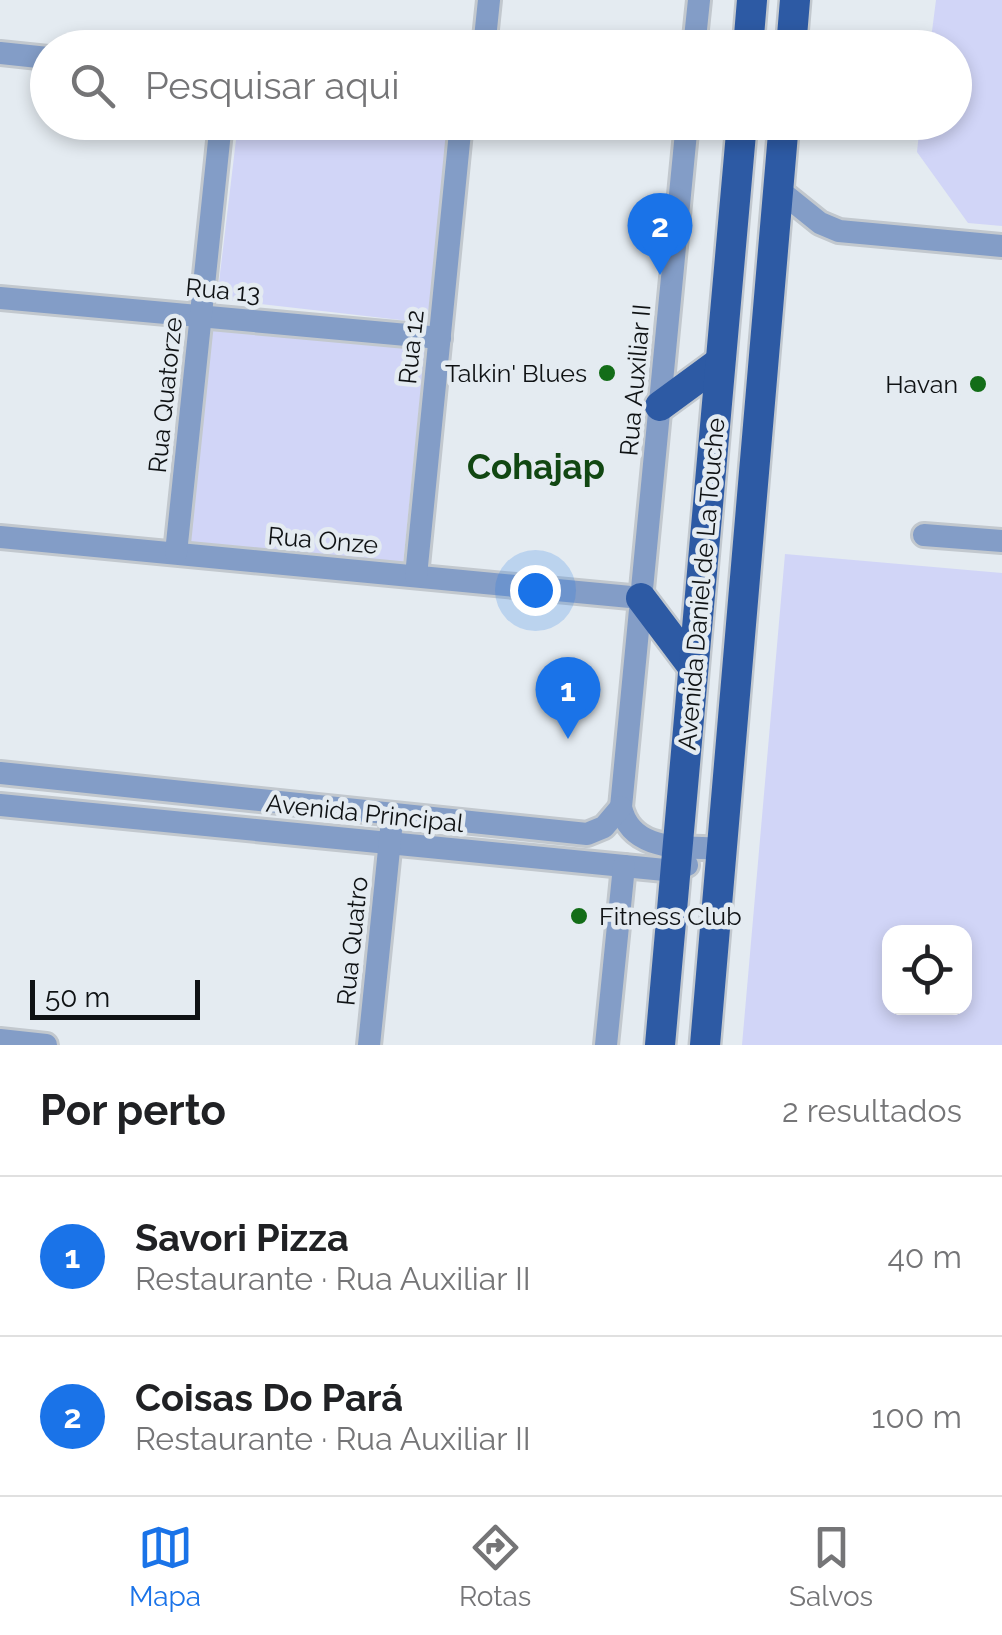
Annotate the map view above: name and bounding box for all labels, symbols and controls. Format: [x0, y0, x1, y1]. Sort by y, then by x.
search box [30, 30, 972, 140]
icon: search [65, 58, 120, 113]
text: Pesquisar aqui [145, 63, 399, 108]
pin: 2 [628, 192, 692, 275]
street label: Rua 13 [184, 272, 262, 308]
street label: Rua Auxiliar II [613, 303, 657, 457]
street label: Rua 12 [392, 308, 430, 386]
street label: Rua Quatorze [142, 316, 188, 474]
place label: Talkin' Blues [445, 358, 587, 388]
marker: Talkin' Blues [596, 362, 618, 384]
place label: Havan [885, 369, 958, 399]
marker: Havan [967, 373, 989, 395]
street label: Avenida Daniel de La Touche [672, 417, 730, 751]
district label: Cohajap [467, 446, 605, 487]
street label: Rua Onze [266, 520, 380, 560]
your location [510, 565, 561, 616]
pin: 1 [536, 656, 600, 739]
street label: Avenida Principal [265, 788, 466, 838]
street label: Rua Quatro [330, 875, 374, 1007]
place label: Fitness Club [599, 901, 742, 931]
marker: Fitness Club [568, 905, 590, 927]
map controls [882, 925, 972, 1015]
button: locate [882, 925, 972, 1015]
scale bar [30, 975, 200, 1020]
text: 50 m [45, 981, 110, 1014]
text: Por perto [40, 1086, 226, 1135]
text: 2 resultados [782, 1092, 962, 1129]
text: Savori Pizza [135, 1215, 349, 1260]
text: 1 [65, 1238, 80, 1275]
text: 40 m [887, 1238, 962, 1275]
text: Restaurante · Rua Auxiliar II [135, 1260, 531, 1297]
text: Coisas Do Pará [135, 1375, 403, 1420]
text: 2 [63, 1398, 82, 1435]
text: 100 m [872, 1398, 962, 1435]
text: Restaurante · Rua Auxiliar II [135, 1420, 531, 1457]
tab: Mapa [129, 1520, 201, 1613]
tab: Rotas [459, 1520, 531, 1613]
tab: Salvos [789, 1520, 873, 1613]

